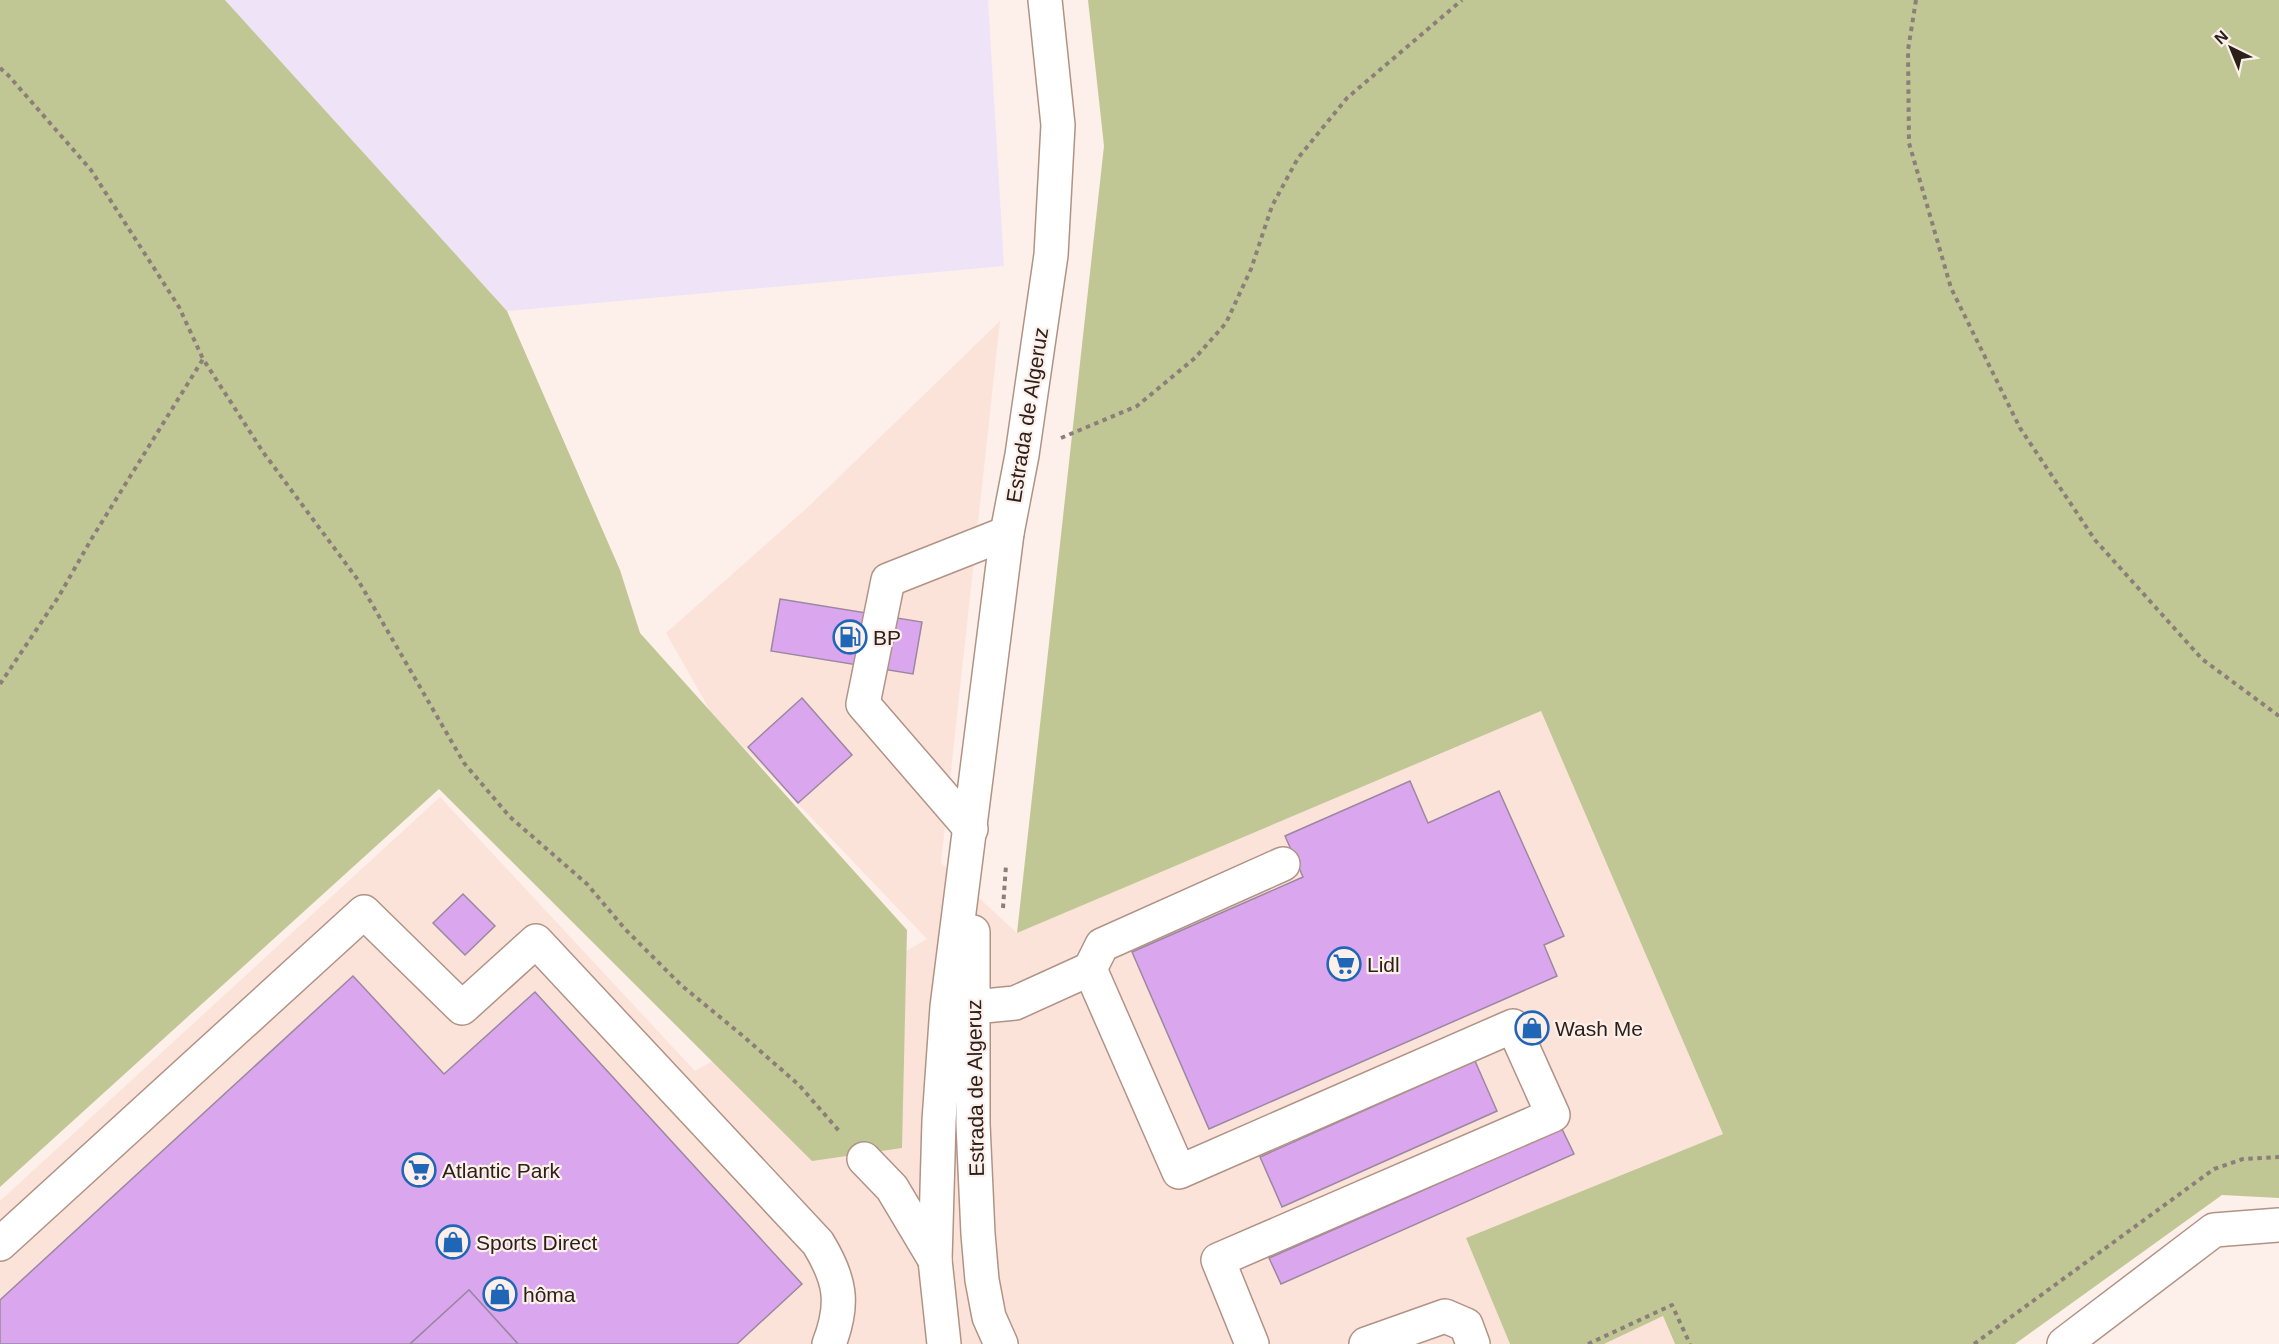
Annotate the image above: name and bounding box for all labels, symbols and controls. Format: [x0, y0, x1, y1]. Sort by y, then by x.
north arrow [2201, 18, 2261, 78]
text: N [2211, 27, 2231, 48]
street label: Estrada de Algeruz [1002, 326, 1052, 504]
fuel station icon: BP [832, 619, 868, 655]
place label: BP [873, 626, 901, 649]
supermarket icon: Lidl [1326, 946, 1362, 982]
place label: Lidl [1367, 953, 1400, 976]
street label: Estrada de Algeruz [962, 999, 988, 1177]
shop icon: Wash Me [1514, 1010, 1550, 1046]
place label: Wash Me [1555, 1017, 1643, 1040]
supermarket icon: Atlantic Park [401, 1152, 437, 1188]
place label: Atlantic Park [442, 1159, 560, 1182]
shop icon: Sports Direct [435, 1224, 471, 1260]
place label: Sports Direct [476, 1231, 598, 1254]
shop icon: hôma [482, 1276, 518, 1312]
place label: hôma [523, 1283, 576, 1306]

